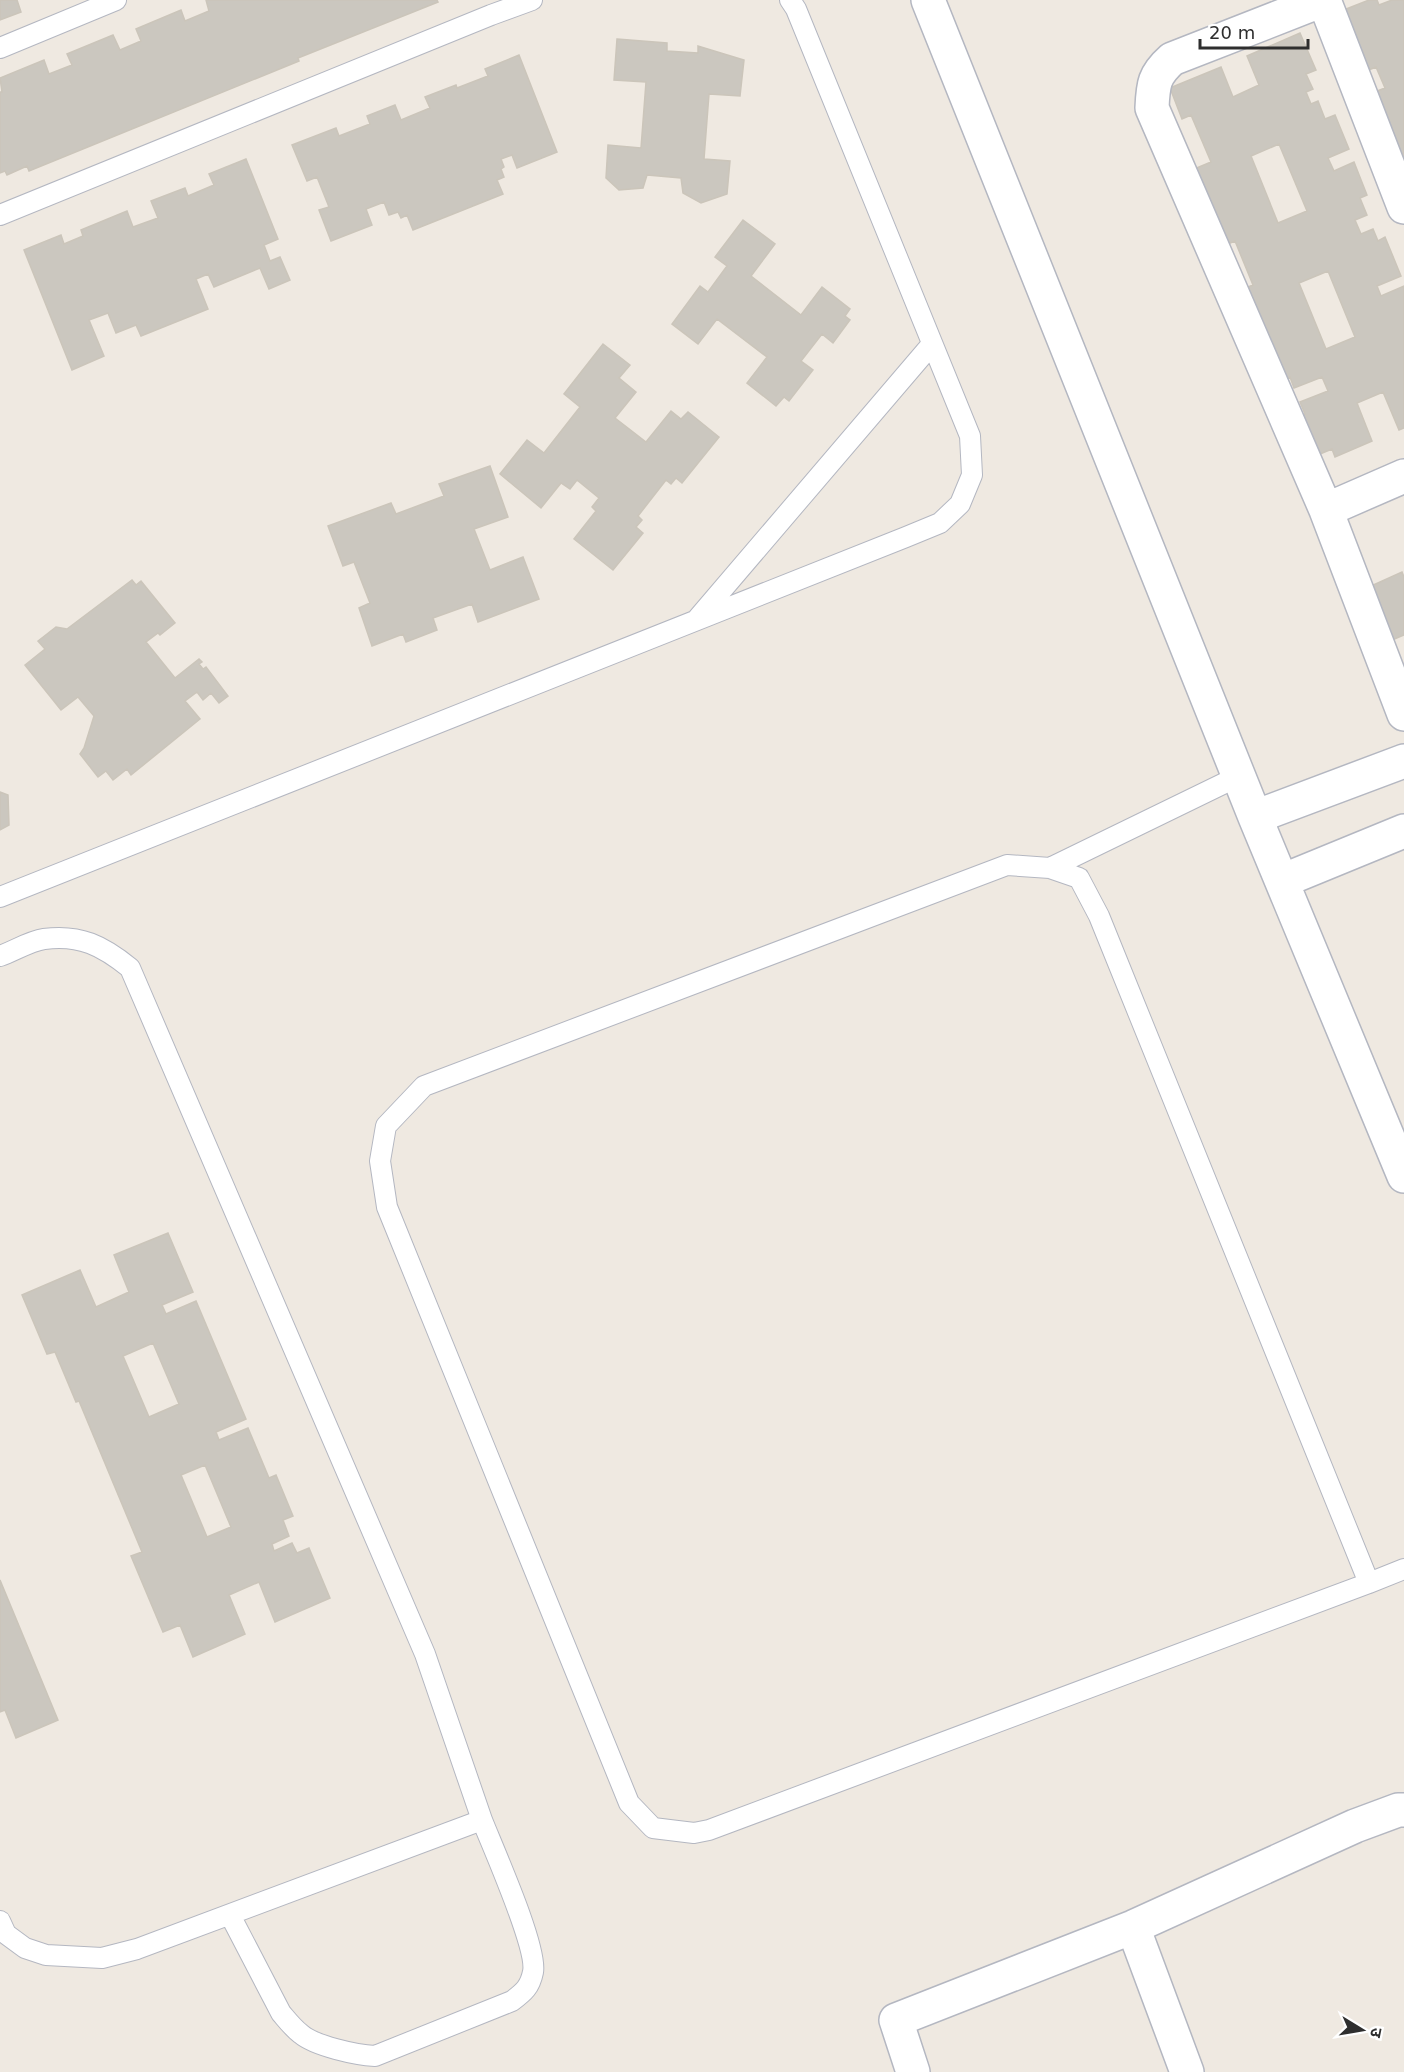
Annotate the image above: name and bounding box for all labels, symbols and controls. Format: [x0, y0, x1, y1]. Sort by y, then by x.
scale bar [1200, 12, 1308, 50]
text: 20 m [1209, 22, 1255, 43]
north arrow [1332, 2000, 1392, 2060]
text: उ [1366, 2026, 1386, 2040]

